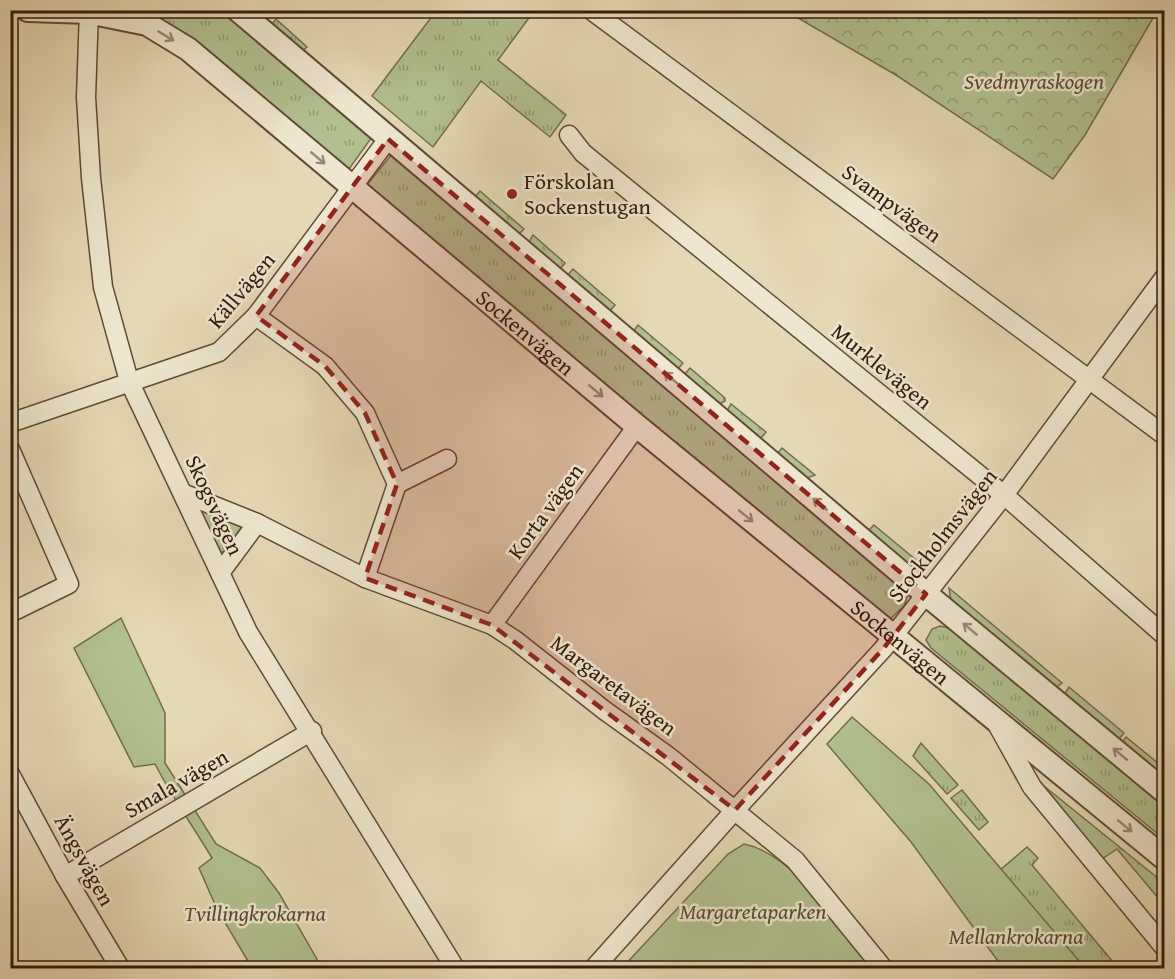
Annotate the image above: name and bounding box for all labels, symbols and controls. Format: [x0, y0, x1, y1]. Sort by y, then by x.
one-way arrow [157, 30, 174, 42]
park label: Svedmyraskogen [964, 65, 1104, 97]
one-way arrow [310, 151, 325, 165]
street label: Svampvägen [835, 156, 949, 251]
place label: Förskolan Sockenstugan [524, 165, 652, 222]
marker: Förskolan Sockenstugan [505, 187, 519, 201]
street label: Källvägen [200, 244, 283, 335]
street label: Sockenvägen [469, 282, 582, 384]
street label: Murklevägen [825, 315, 940, 417]
one-way arrow [664, 371, 679, 385]
one-way arrow [588, 385, 604, 398]
street label: Skogsvägen [178, 450, 252, 561]
street label: Korta vägen [499, 456, 591, 565]
street label: Stockholmsvägen [880, 461, 1005, 609]
one-way arrow [812, 497, 828, 510]
one-way arrow [738, 509, 754, 522]
street label: Sockenvägen [844, 591, 957, 693]
one-way arrow [962, 623, 978, 636]
street label: Margaretavägen [544, 627, 684, 744]
street label: Smala vägen [118, 740, 235, 826]
one-way arrow [1112, 747, 1128, 760]
street label: Ängsvägen [47, 808, 124, 912]
one-way arrow [1117, 819, 1133, 832]
park label: Margaretaparken [680, 895, 826, 927]
park label: Tvillingkrokarna [184, 897, 326, 929]
park label: Mellankrokarna [949, 920, 1083, 952]

